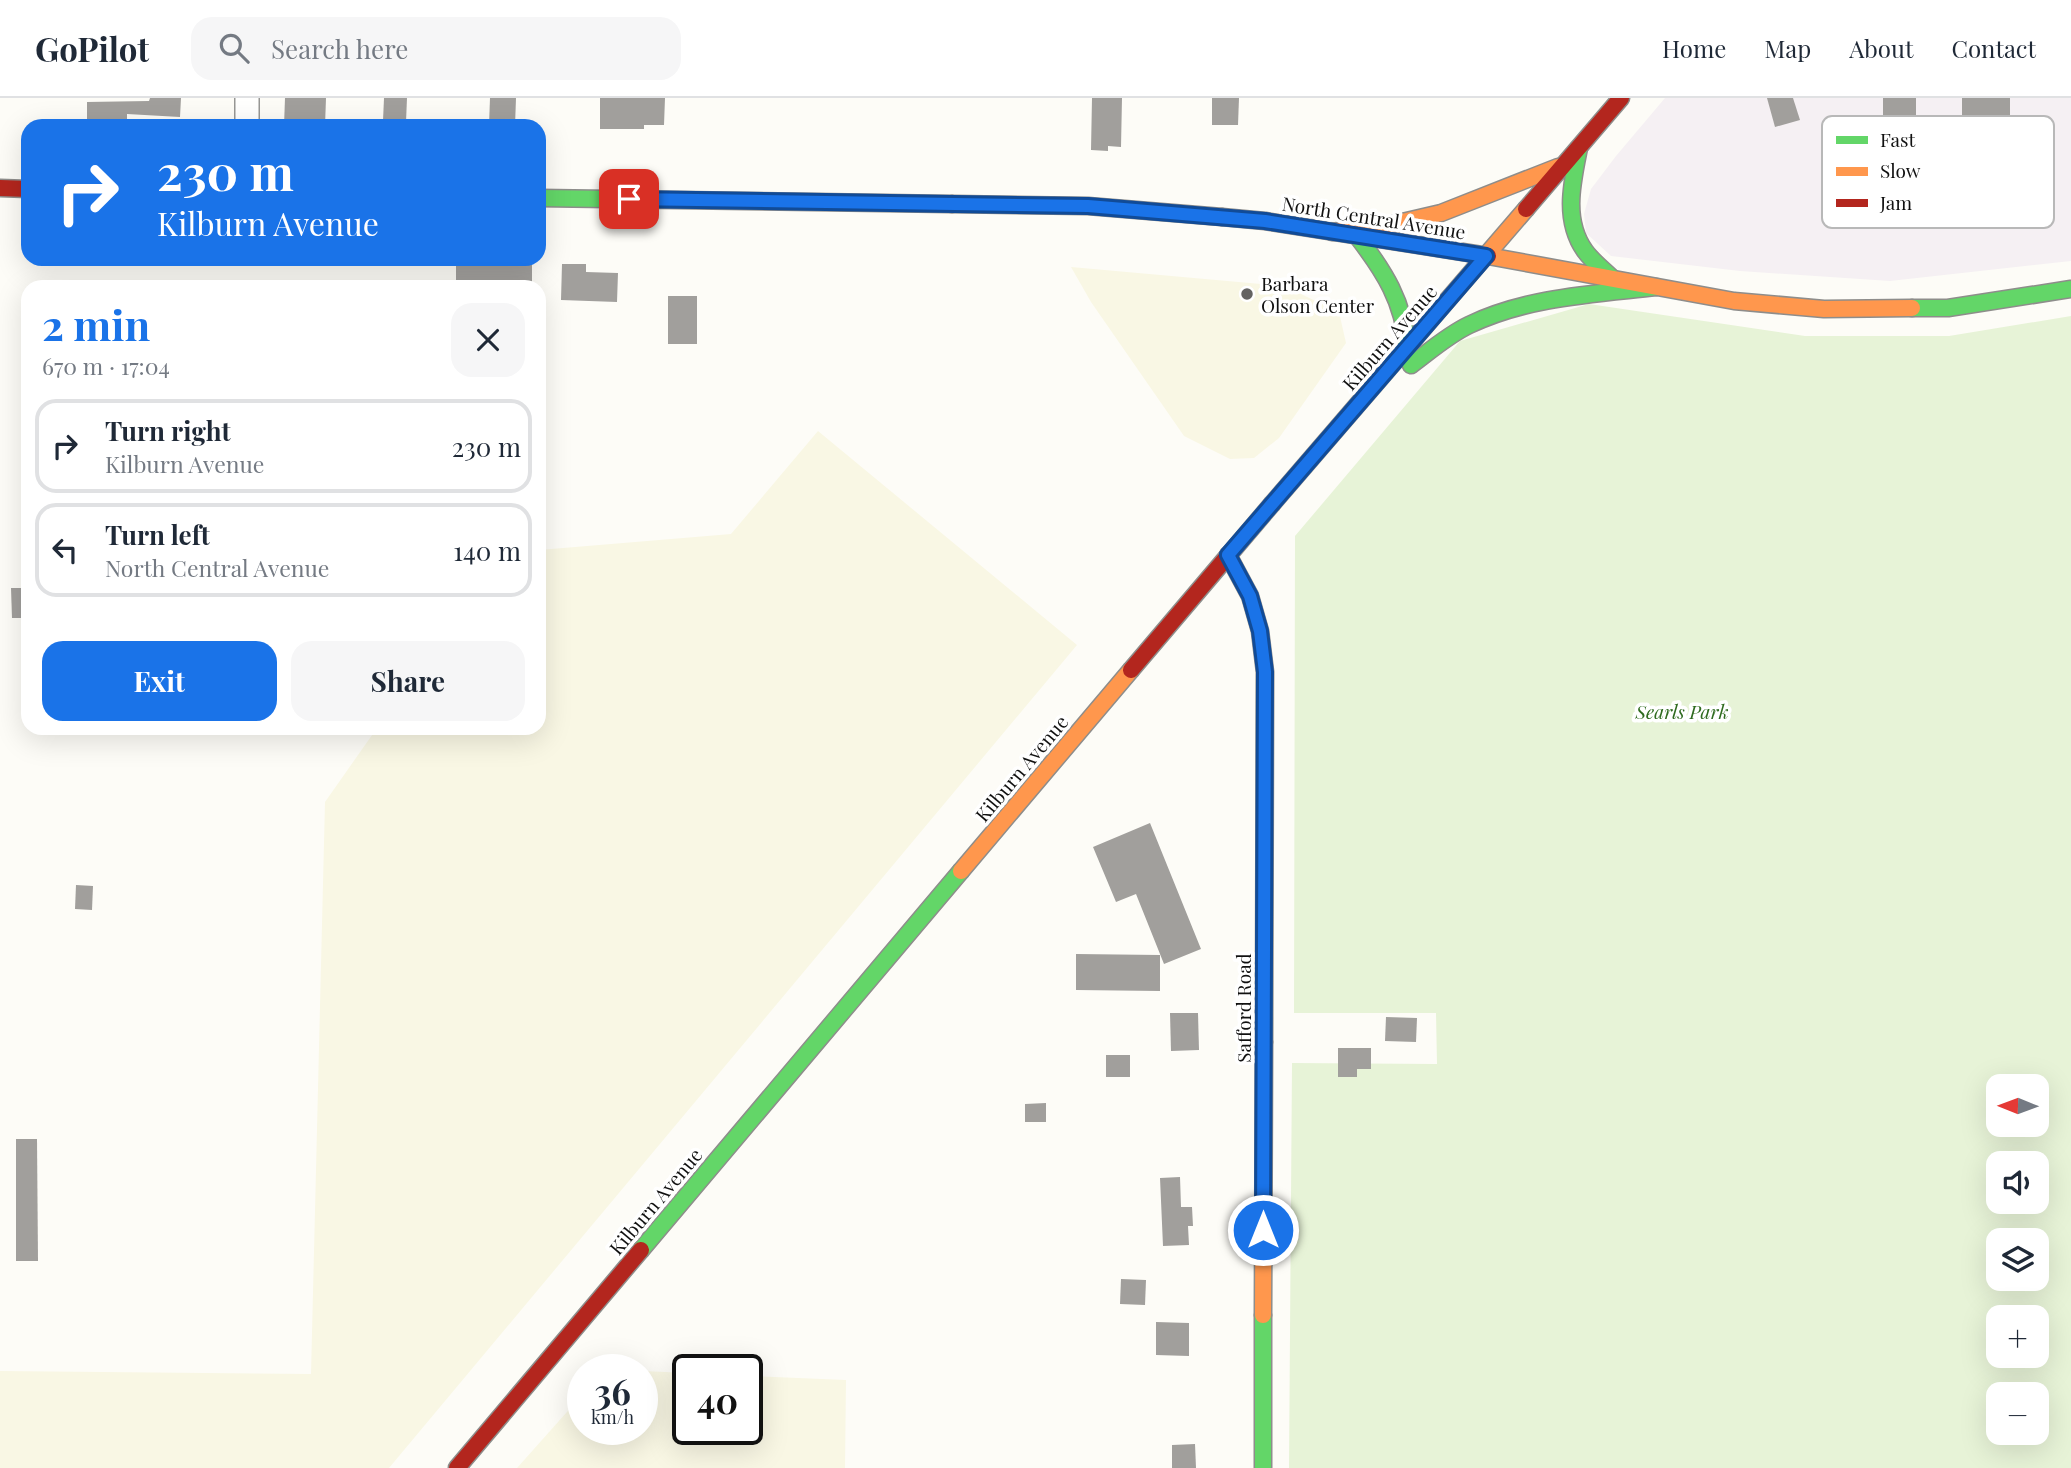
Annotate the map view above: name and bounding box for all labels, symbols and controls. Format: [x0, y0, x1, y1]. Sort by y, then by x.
search box [191, 17, 681, 80]
text: GoPilot [35, 26, 149, 70]
icon: search [215, 29, 253, 67]
text: Search here [271, 31, 408, 66]
text: Home [1662, 32, 1726, 64]
text: Map [1764, 32, 1811, 64]
text: About [1849, 32, 1913, 64]
text: Contact [1951, 32, 2036, 64]
legend [1822, 116, 2054, 228]
text: Fast [1880, 126, 1916, 152]
text: 230 m [157, 138, 294, 203]
icon: right [42, 147, 133, 238]
text: Slow [1880, 157, 1921, 183]
pin [599, 169, 659, 229]
icon: arrive [610, 180, 648, 218]
text: Jam [1879, 189, 1912, 215]
street label: North Central Avenue [1280, 190, 1468, 244]
text: Kilburn Avenue [157, 201, 379, 244]
place label: Barbara Olson Center [1261, 270, 1375, 318]
street label: Kilburn Avenue [1336, 279, 1442, 395]
marker: Barbara Olson Center [1239, 286, 1255, 302]
text: 2 min [42, 296, 150, 352]
button: close [451, 303, 525, 377]
text: 670 m · 17:04 [42, 350, 170, 381]
text: Turn right [105, 413, 231, 448]
icon: right [46, 427, 84, 465]
text: 230 m [452, 429, 521, 464]
text: Kilburn Avenue [105, 448, 265, 479]
text: Turn left [105, 517, 210, 552]
icon: left [46, 531, 84, 569]
text: 140 m [453, 533, 521, 568]
text: North Central Avenue [105, 552, 330, 583]
button: Exit [42, 641, 277, 721]
button: Share [291, 641, 525, 721]
park label: Searls Park [1635, 698, 1729, 724]
street label: Kilburn Avenue [969, 709, 1073, 827]
street label: Safford Road [1230, 953, 1256, 1063]
north arrow [1986, 1074, 2049, 1138]
map controls [1986, 1074, 2049, 1445]
street label: Kilburn Avenue [603, 1142, 707, 1260]
button: sound [1986, 1151, 2049, 1214]
position arrow [1226, 1193, 1300, 1267]
button: layers [1986, 1228, 2049, 1291]
button: + [1986, 1305, 2049, 1368]
speed limit sign: 40 [672, 1354, 763, 1445]
text: 36 [594, 1367, 631, 1414]
button: − [1986, 1382, 2049, 1445]
text: km/h [591, 1405, 634, 1429]

